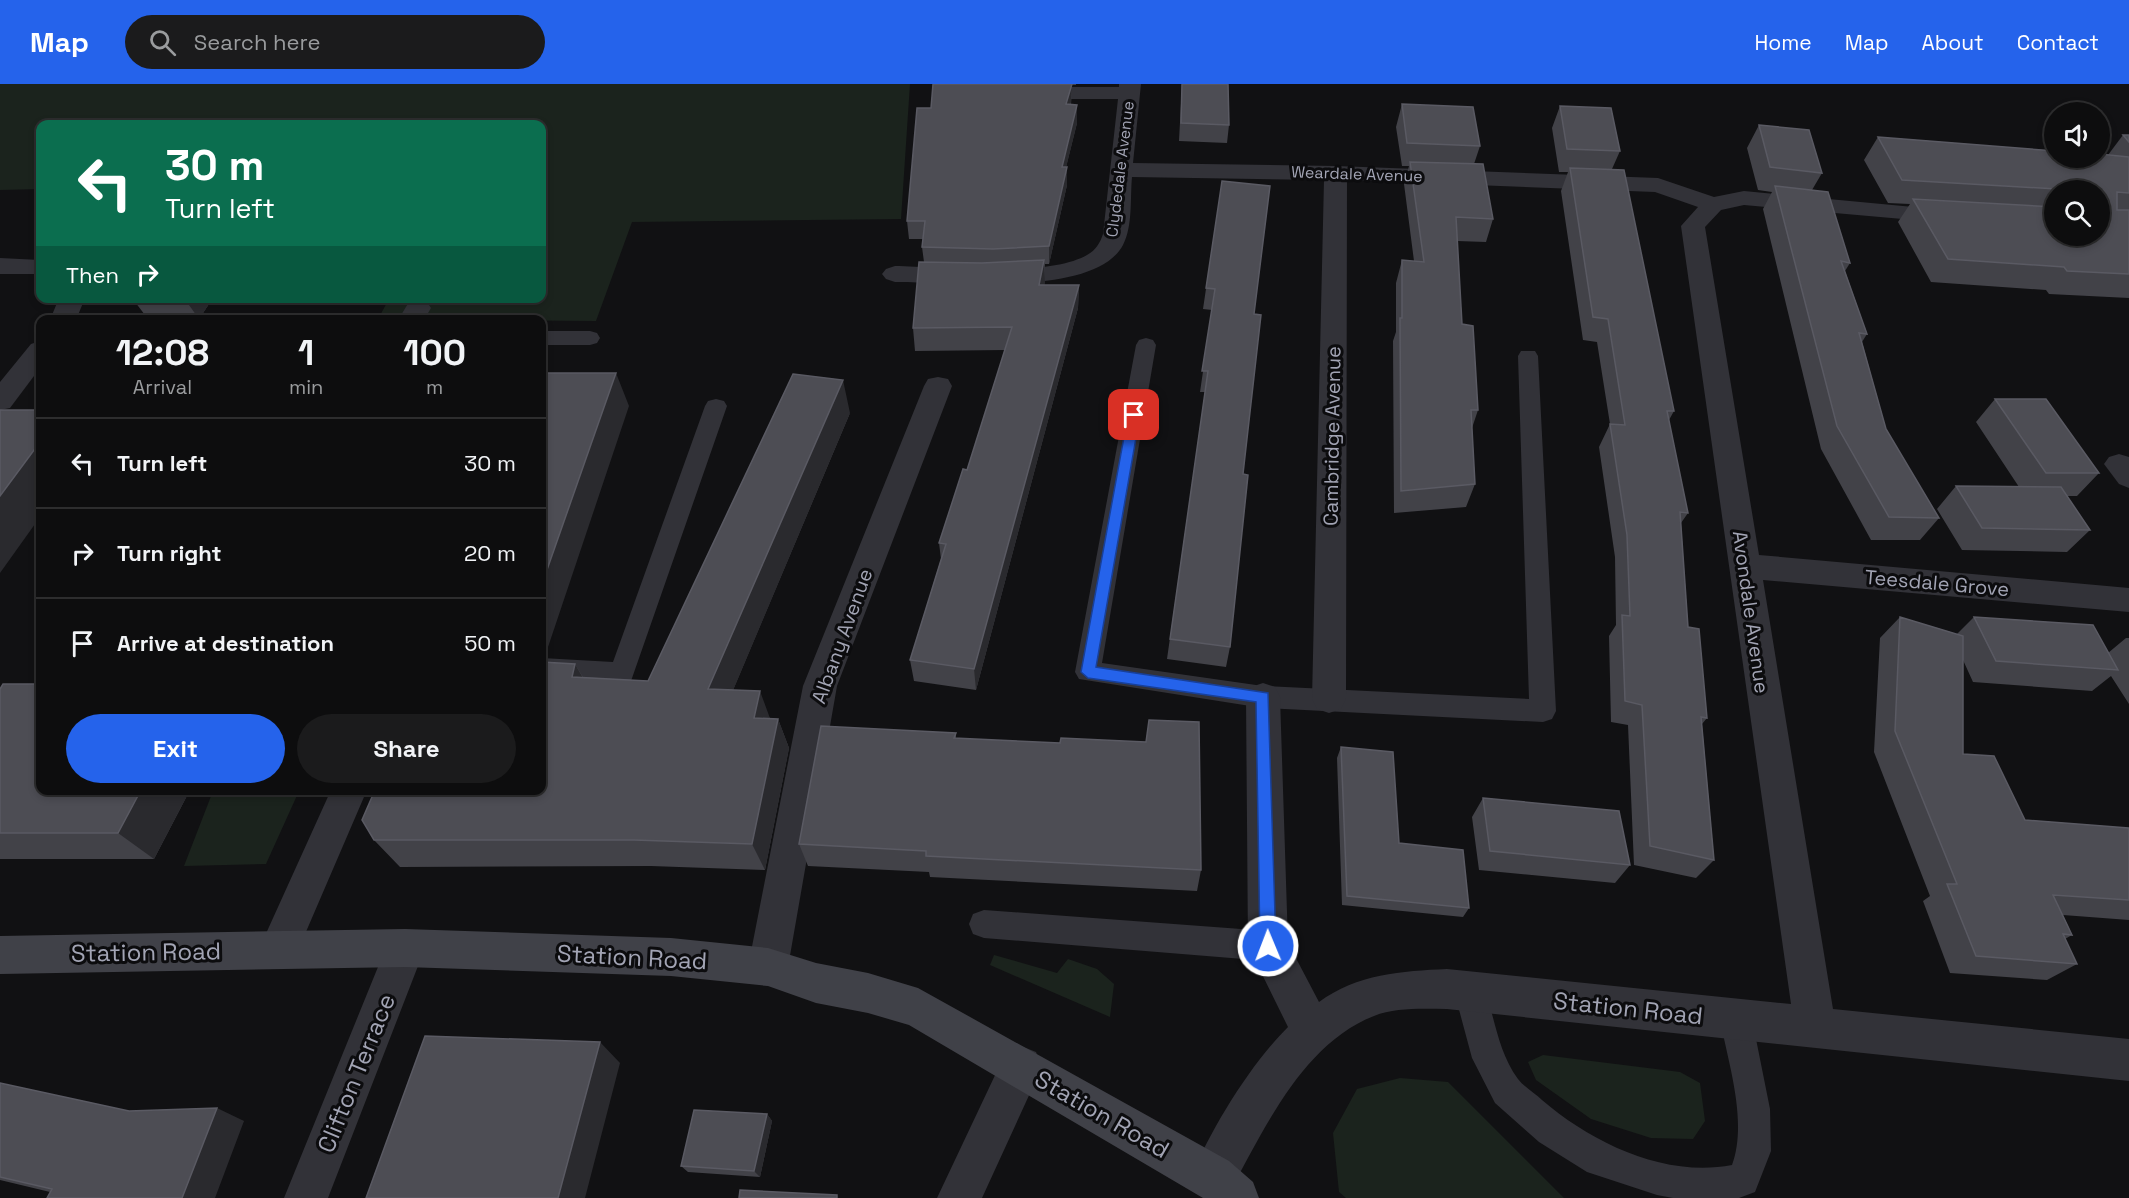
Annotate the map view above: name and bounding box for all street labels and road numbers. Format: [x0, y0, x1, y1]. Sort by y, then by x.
street label: Clydedale Avenue [1101, 100, 1139, 238]
street label: Weardale Avenue [1291, 161, 1423, 187]
street label: Cambridge Avenue [1317, 346, 1347, 526]
street label: Avondale Avenue [1727, 529, 1775, 695]
street label: Teesdale Grove [1864, 564, 2010, 602]
street label: Albany Avenue [806, 565, 878, 707]
street label: Station Road [71, 935, 221, 969]
street label: Station Road [556, 938, 708, 976]
street label: Station Road [1552, 985, 1704, 1031]
street label: Clifton Terrace [310, 989, 402, 1157]
street label: Station Road [1029, 1063, 1175, 1165]

